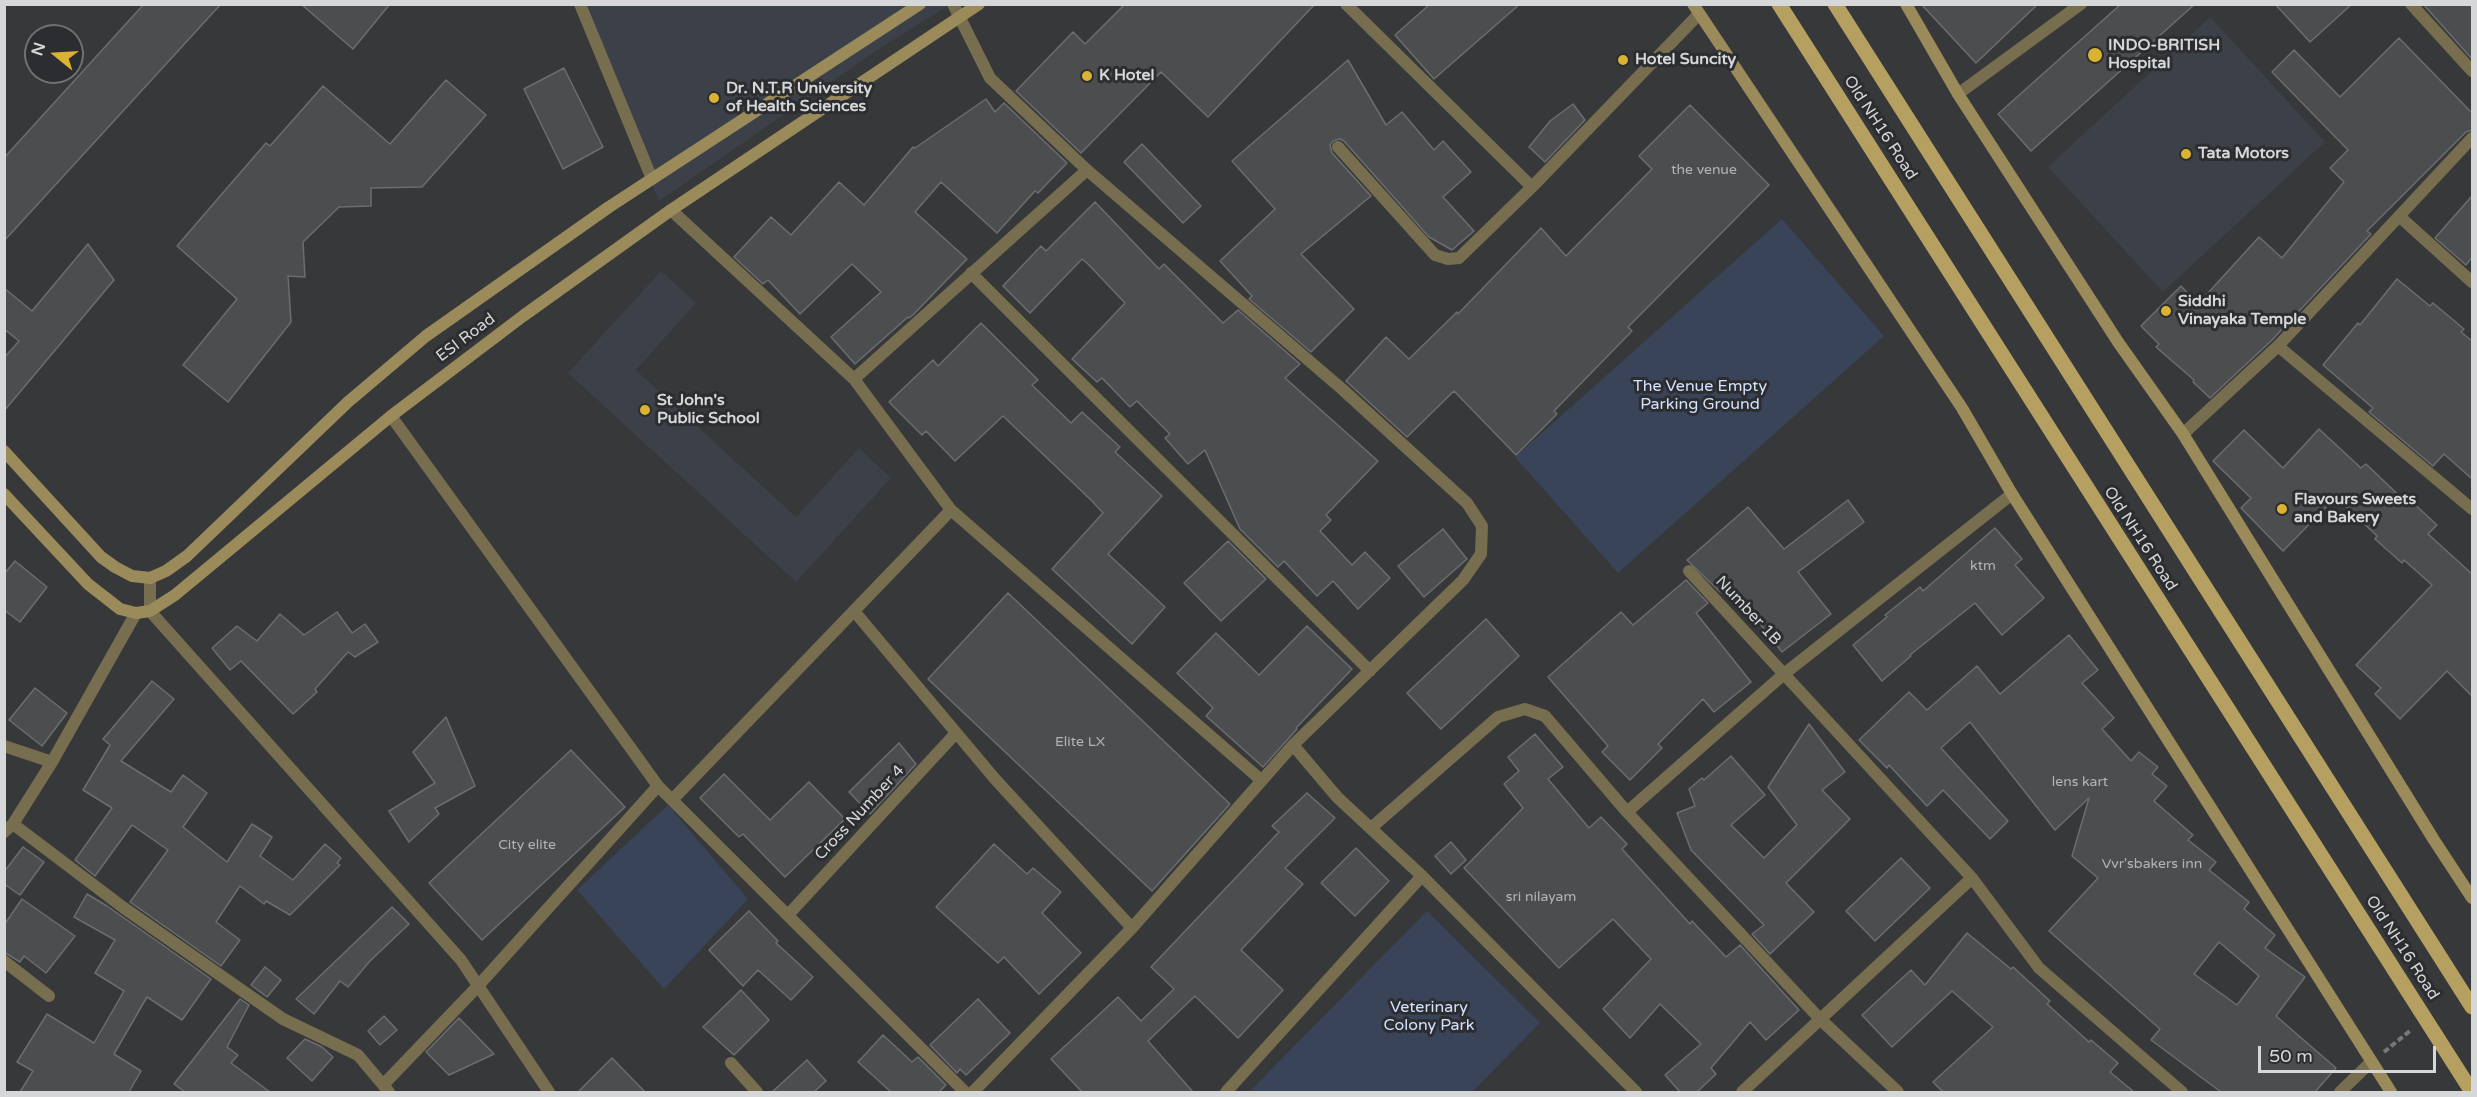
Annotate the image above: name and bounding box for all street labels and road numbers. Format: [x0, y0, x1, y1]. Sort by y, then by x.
street label: Old NH16 Road [1839, 72, 1921, 184]
street label: ESI Road [433, 310, 499, 366]
street label: Old NH16 Road [2099, 483, 2181, 595]
street label: Number 1B [1711, 572, 1785, 650]
street label: Cross Number 4 [811, 762, 909, 864]
street label: Old NH16 Road [2361, 892, 2443, 1004]

